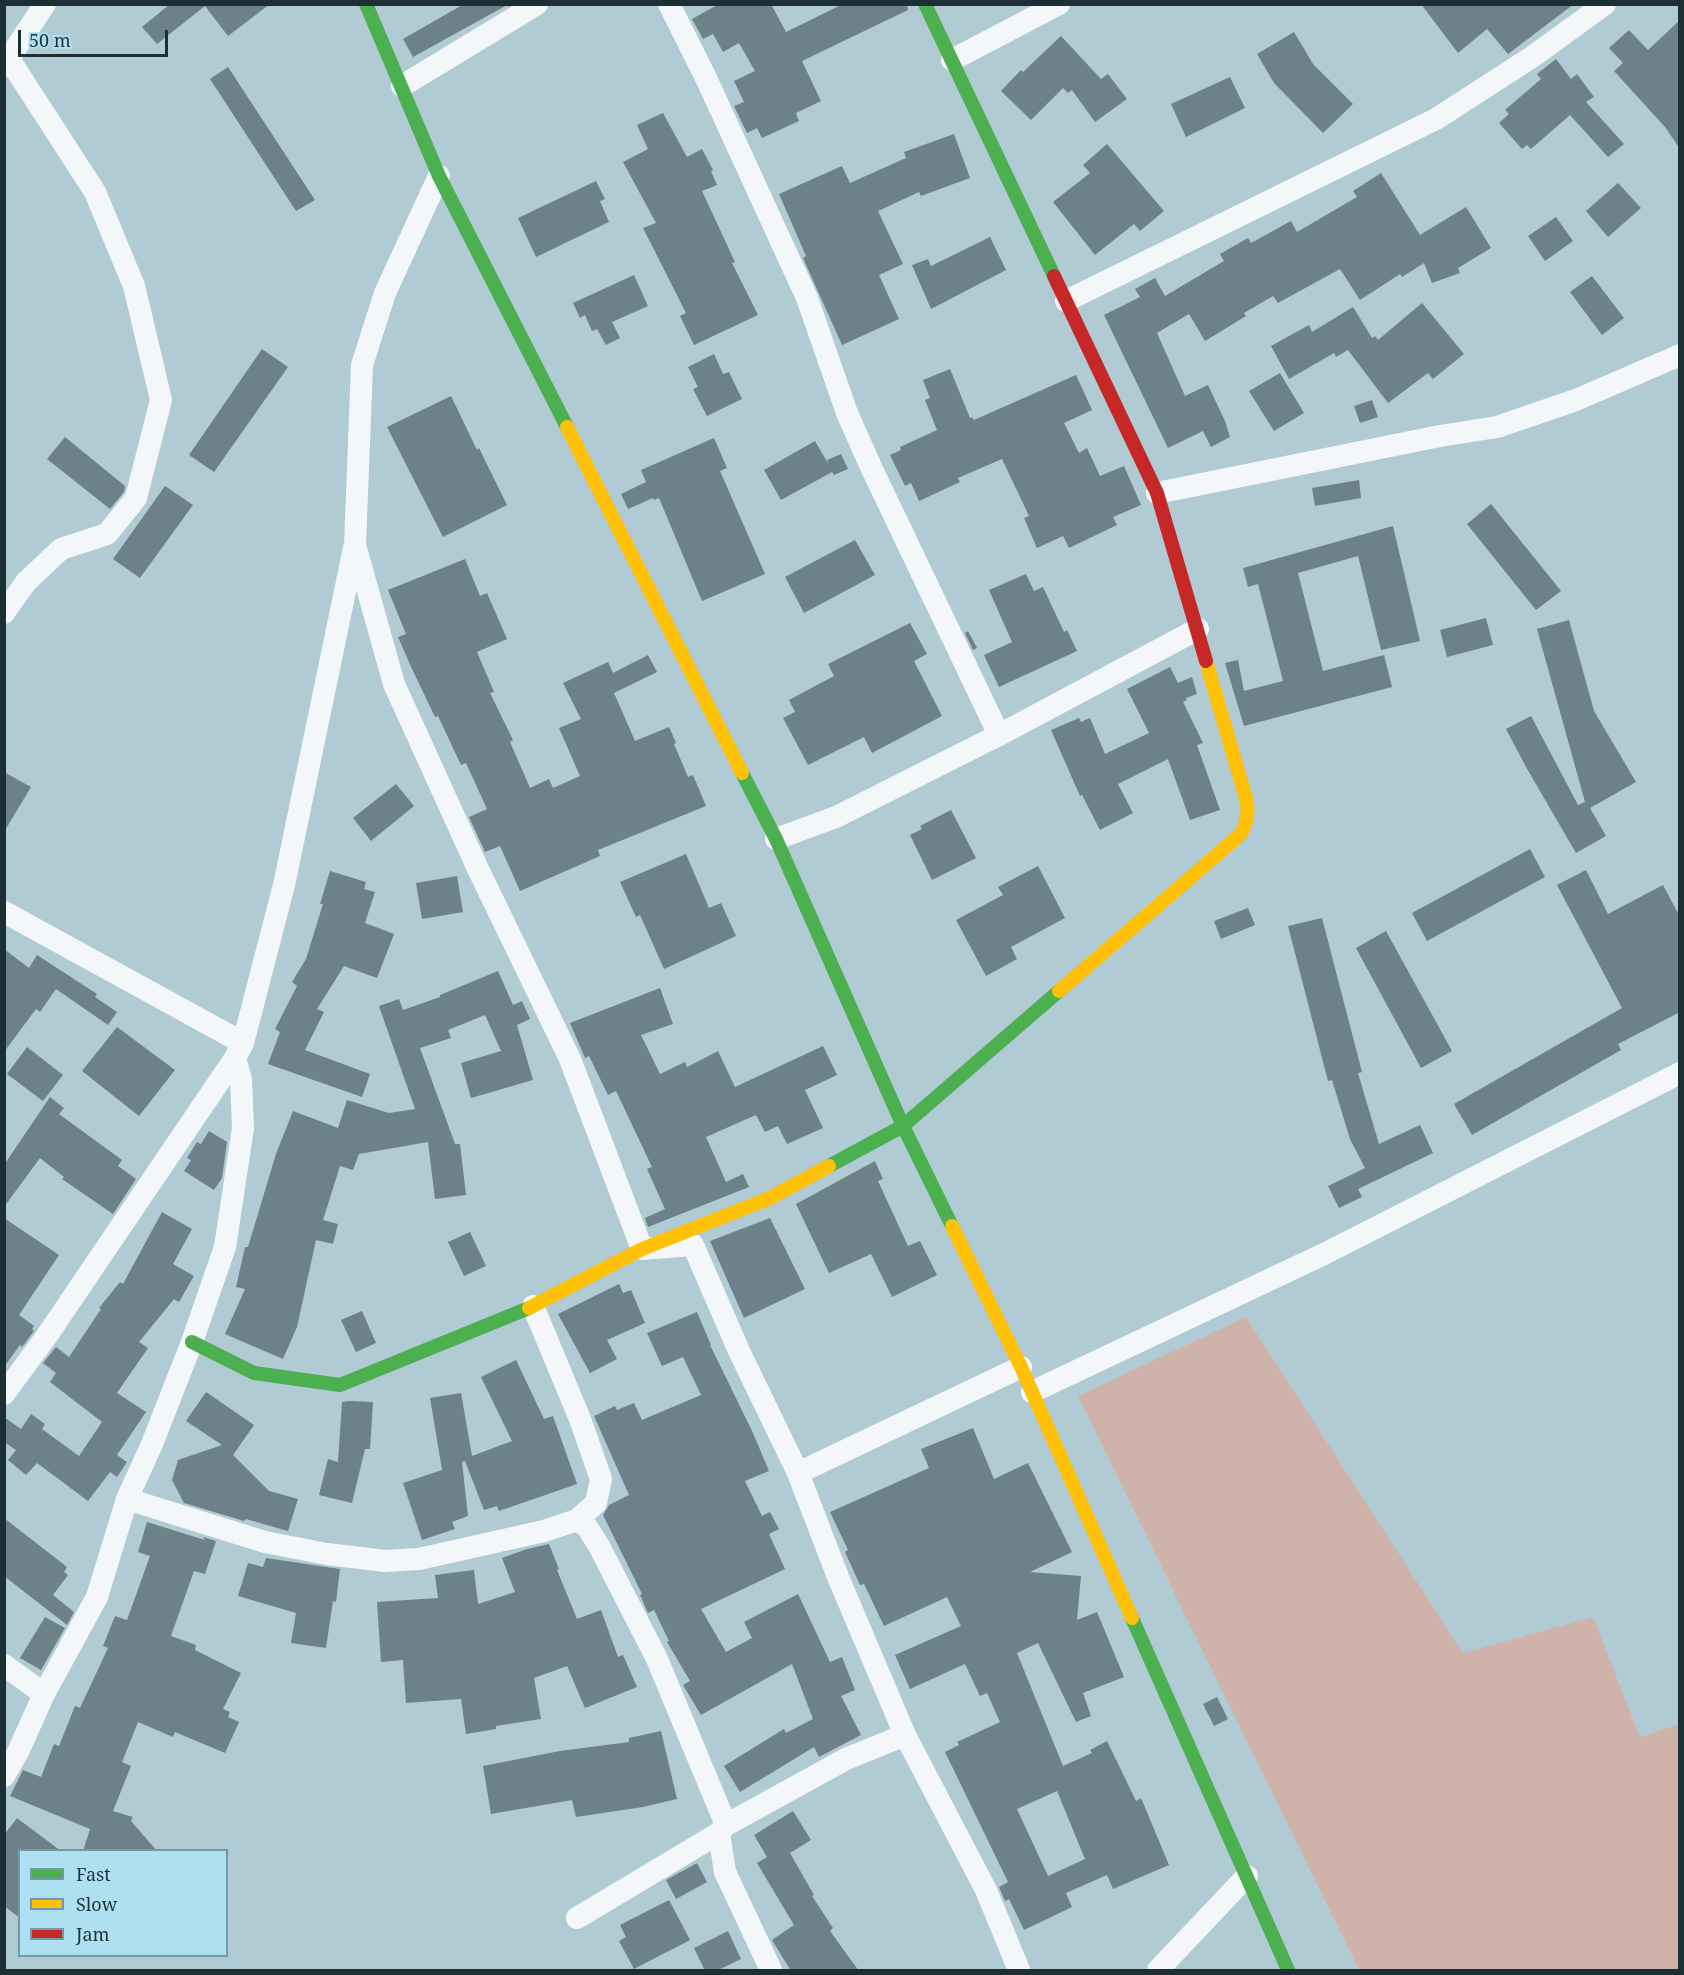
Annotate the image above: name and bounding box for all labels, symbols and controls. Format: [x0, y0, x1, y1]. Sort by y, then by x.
scale bar [21, 18, 171, 56]
text: 50 m [29, 28, 71, 52]
legend [18, 1849, 228, 1957]
text: Fast [76, 1862, 111, 1886]
text: Slow [76, 1892, 117, 1916]
text: Jam [76, 1922, 110, 1946]

